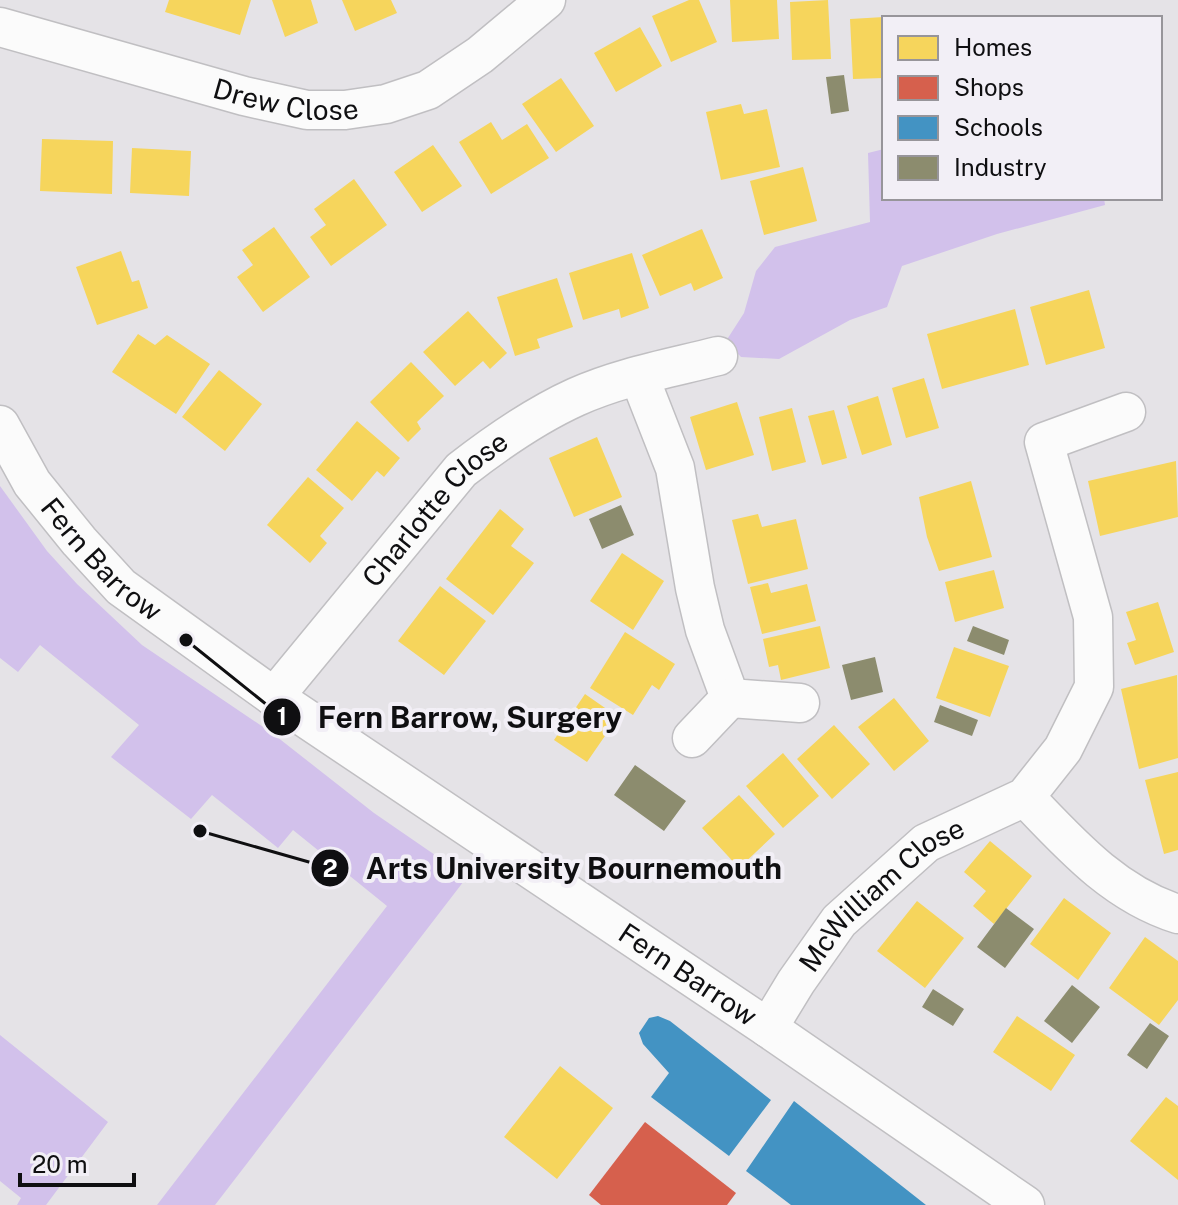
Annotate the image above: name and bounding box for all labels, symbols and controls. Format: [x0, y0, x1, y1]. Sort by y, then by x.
legend [882, 16, 1162, 200]
text: Homes [954, 33, 1032, 61]
street label: Drew Close [210, 71, 361, 126]
text: Shops [954, 73, 1024, 101]
text: Schools [954, 113, 1043, 141]
text: Industry [954, 153, 1047, 181]
street label: Charlotte Close [355, 424, 514, 593]
street label: Fern Barrow [35, 491, 169, 627]
callout: Fern Barrow, Surgery [262, 690, 639, 744]
text: Fern Barrow, Surgery [318, 699, 622, 735]
text: 1 [277, 702, 287, 730]
street label: McWilliam Close [792, 811, 969, 978]
callout: Arts University Bournemouth [310, 841, 798, 895]
text: Arts University Bournemouth [366, 850, 782, 886]
text: 2 [322, 854, 338, 882]
street label: Fern Barrow [613, 916, 764, 1032]
scale bar [20, 1137, 134, 1187]
text: 20 m [32, 1150, 88, 1178]

